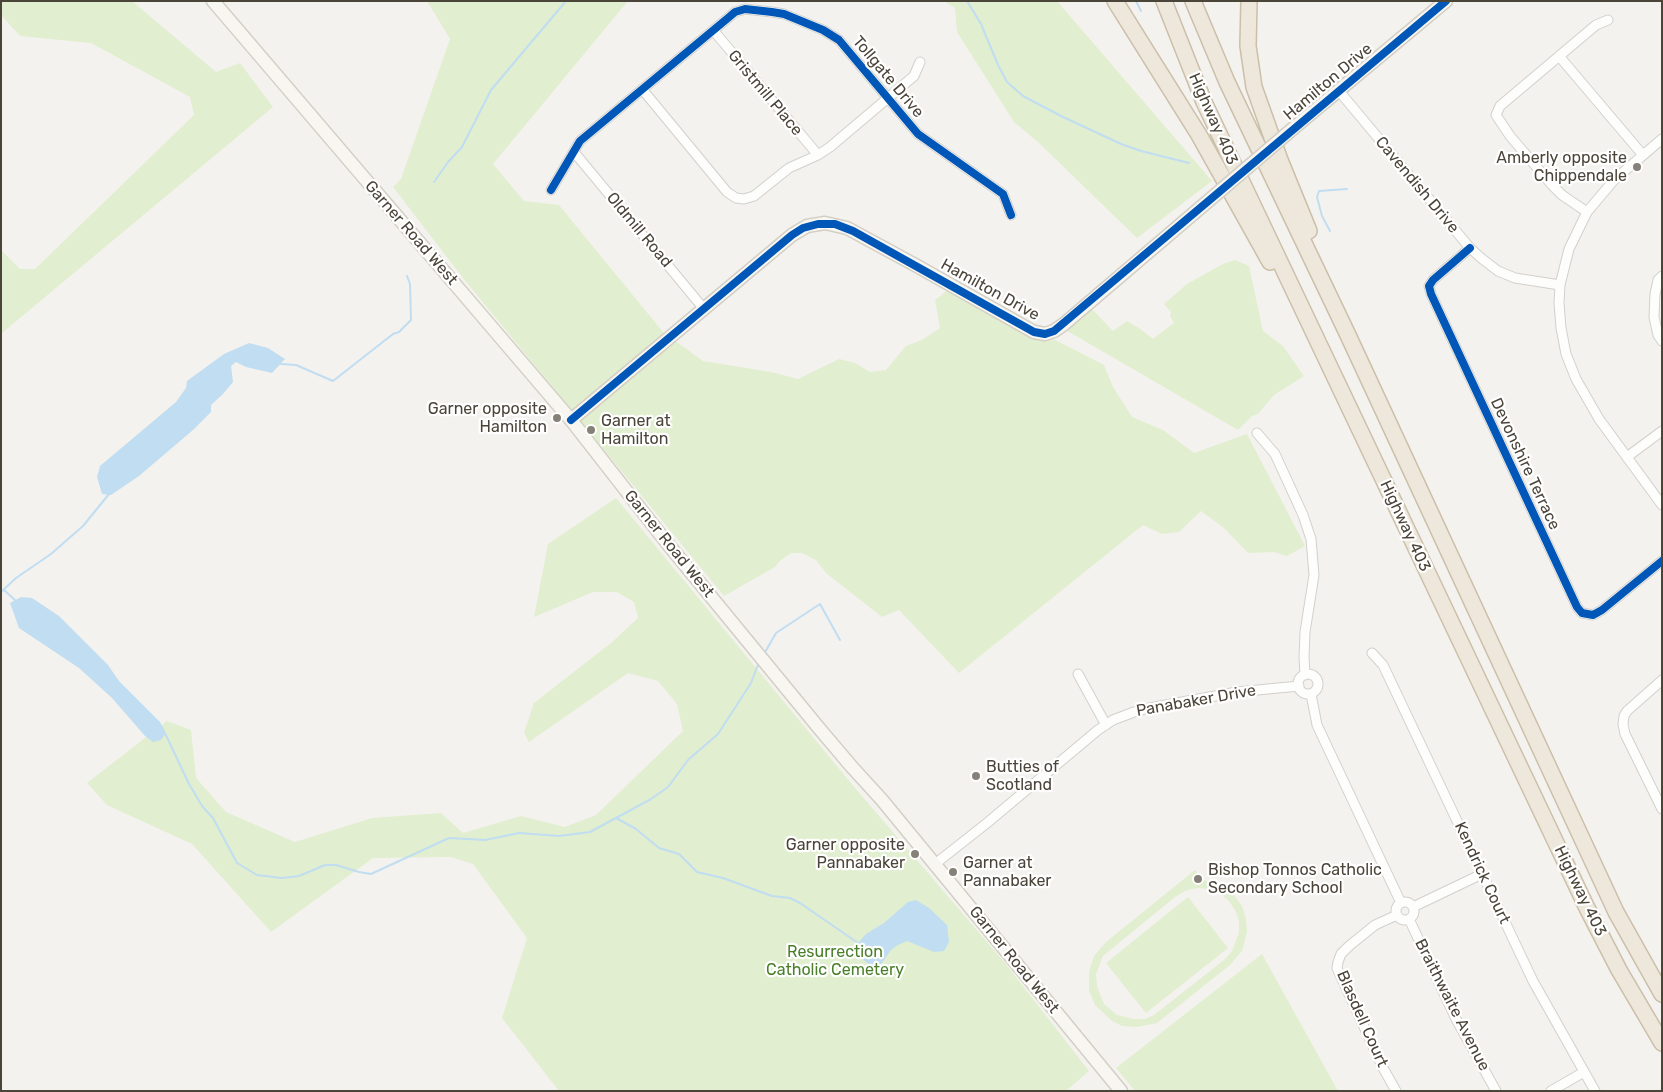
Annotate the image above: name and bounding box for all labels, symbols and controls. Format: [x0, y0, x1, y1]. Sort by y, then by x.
street label: Tollgate Drive [848, 32, 928, 122]
street label: Hamilton Drive [1280, 39, 1376, 125]
street label: Gristmill Place [724, 46, 806, 140]
street label: Highway 403 [1184, 70, 1242, 168]
street label: Cavendish Drive [1371, 133, 1463, 237]
place label: Amberly opposite Chippendale [1496, 148, 1627, 186]
marker: Amberly opposite Chippendale [1631, 161, 1643, 173]
street label: Garner Road West [360, 177, 462, 289]
street label: Oldmill Road [602, 189, 676, 271]
street label: Hamilton Drive [937, 255, 1043, 325]
street label: Devonshire Terrace [1486, 395, 1564, 533]
place label: Garner opposite Hamilton [428, 399, 547, 437]
place label: Garner at Hamilton [601, 411, 670, 449]
marker: Garner opposite Hamilton [551, 412, 563, 424]
marker: Garner at Hamilton [585, 424, 597, 436]
street label: Highway 403 [1376, 477, 1434, 575]
street label: Garner Road West [620, 487, 718, 601]
street label: Panabaker Drive [1135, 681, 1257, 721]
place label: Butties of Scotland [986, 757, 1059, 795]
marker: Butties of Scotland [970, 770, 982, 782]
street label: Kendrick Court [1450, 819, 1514, 927]
place label: Garner opposite Pannabaker [786, 835, 905, 873]
street label: Highway 403 [1550, 843, 1610, 939]
marker: Garner opposite Pannabaker [909, 848, 921, 860]
place label: Garner at Pannabaker [963, 853, 1051, 891]
place label: Bishop Tonnos Catholic Secondary School [1208, 860, 1382, 898]
marker: Garner at Pannabaker [947, 866, 959, 878]
marker: Bishop Tonnos Catholic Secondary School [1192, 873, 1204, 885]
street label: Garner Road West [965, 903, 1063, 1017]
street label: Braithwaite Avenue [1410, 936, 1494, 1074]
park label: Resurrection Catholic Cemetery [766, 942, 904, 980]
street label: Blasdell Court [1332, 968, 1392, 1070]

